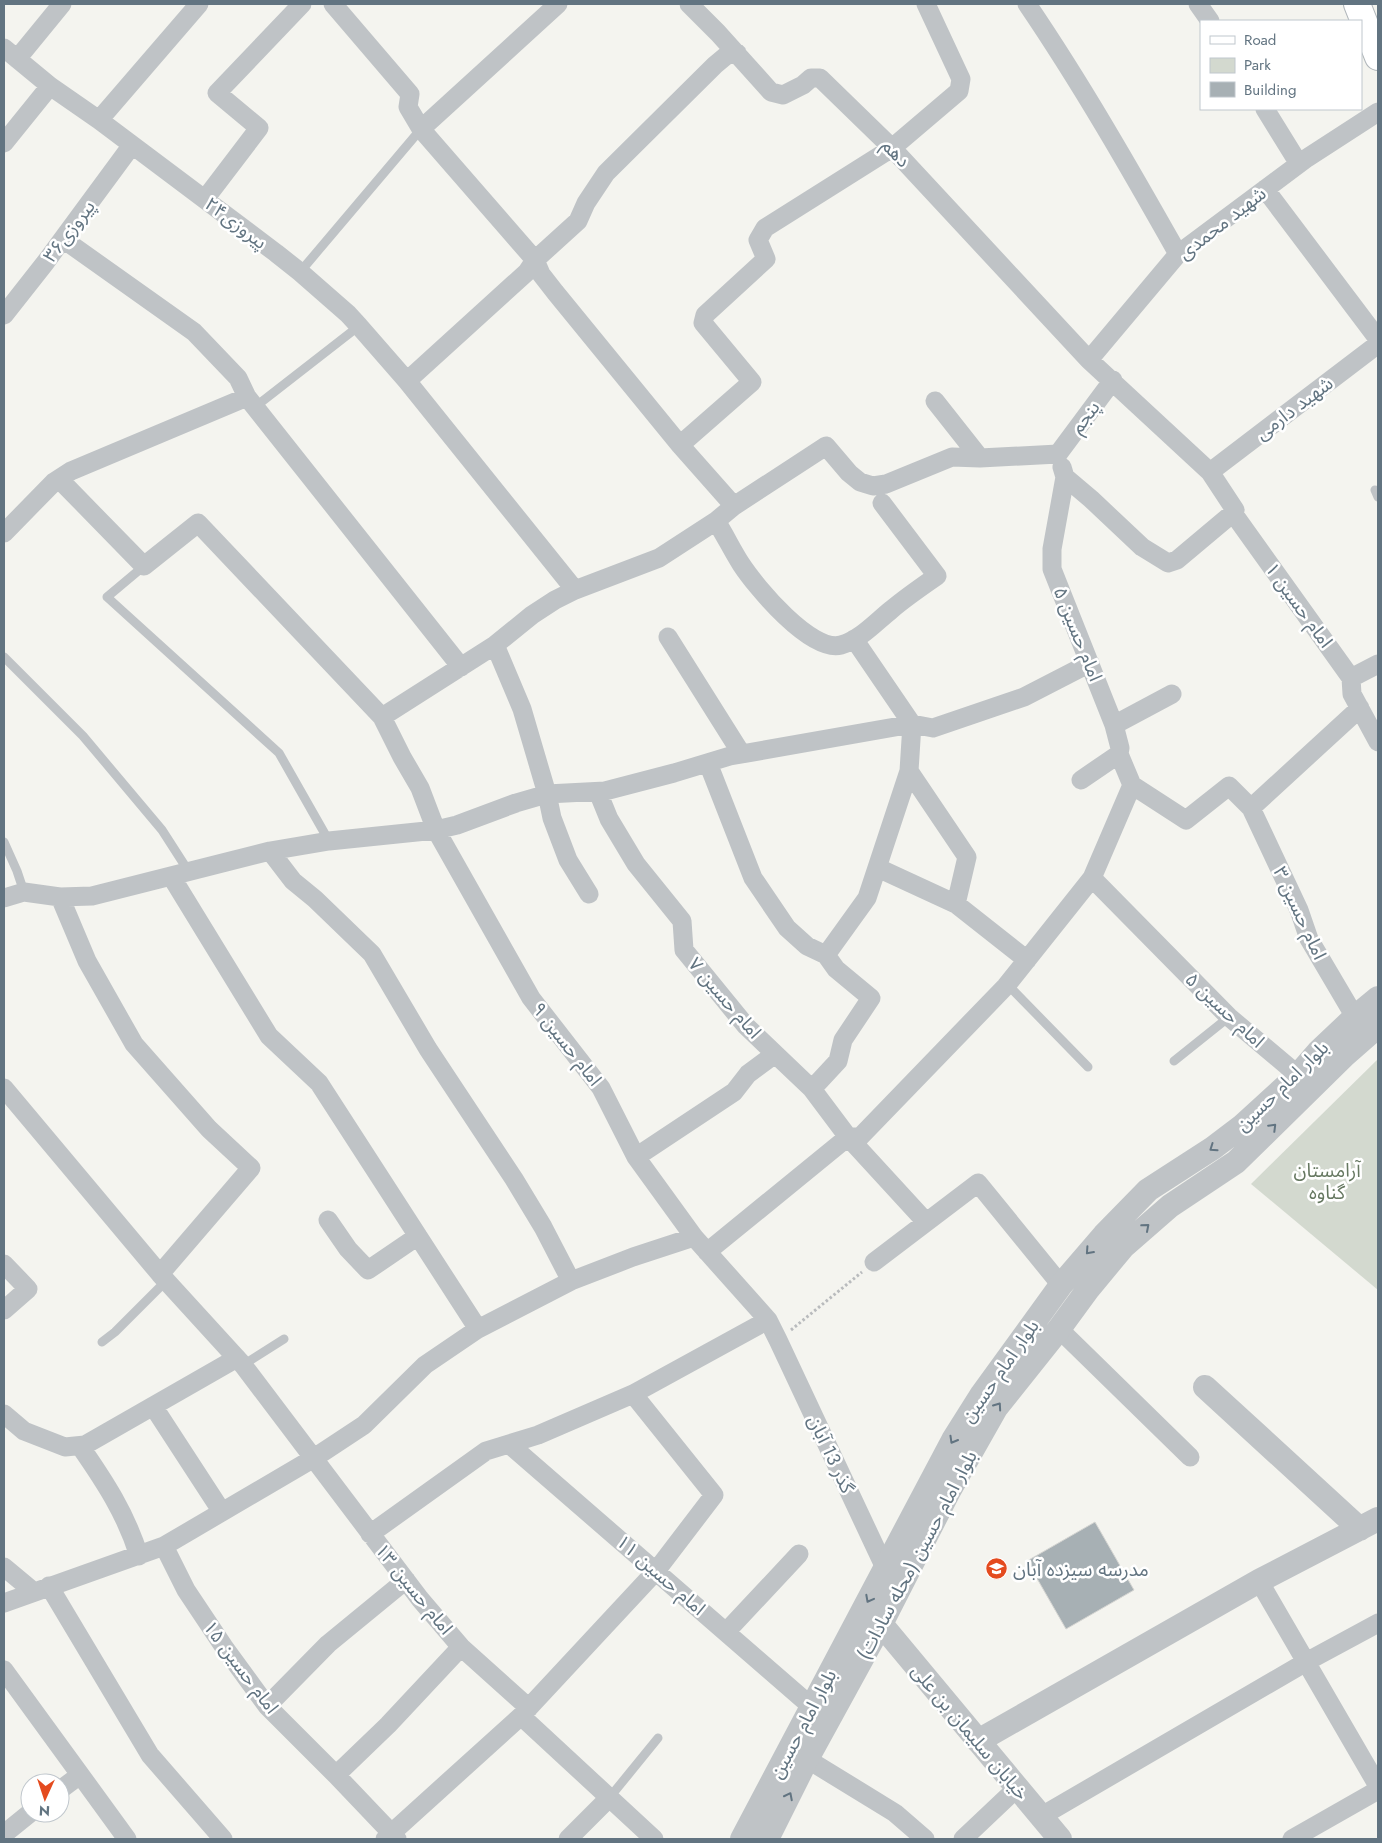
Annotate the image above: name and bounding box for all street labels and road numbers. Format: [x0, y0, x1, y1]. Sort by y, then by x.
street label: دهم [875, 133, 916, 174]
street label: شهید محمدی [1172, 180, 1272, 266]
street label: پیروزی۲۴ [199, 191, 273, 255]
street label: پیروزی۳۶ [37, 194, 101, 268]
street label: شهید دارمی [1249, 370, 1339, 446]
street label: پنجم [1064, 395, 1107, 440]
street label: امام حسین ۱ [1258, 557, 1339, 654]
street label: امام حسین ۵ [1046, 583, 1109, 686]
street label: امام حسین ۳ [1266, 862, 1333, 964]
street label: امام حسین ۷ [681, 951, 768, 1045]
street label: امام حسین ۵ [1179, 966, 1271, 1055]
street label: امام حسین ۹ [525, 996, 608, 1092]
street label: بلوار امام حسین [1229, 1035, 1335, 1138]
street label: بلوار امام حسین [954, 1314, 1046, 1429]
street label: گذر 13 آبان [801, 1411, 861, 1499]
street label: بلوار امام حسین (محله سادات) [850, 1446, 985, 1665]
street label: امام حسین ۱۱ [610, 1529, 712, 1622]
street label: امام حسین ۱۳ [368, 1538, 459, 1641]
street label: امام حسین ۱۵ [196, 1615, 285, 1720]
street label: خیابان سلیمان بن علی [905, 1658, 1035, 1806]
street label: بلوار امام حسین [763, 1665, 844, 1784]

